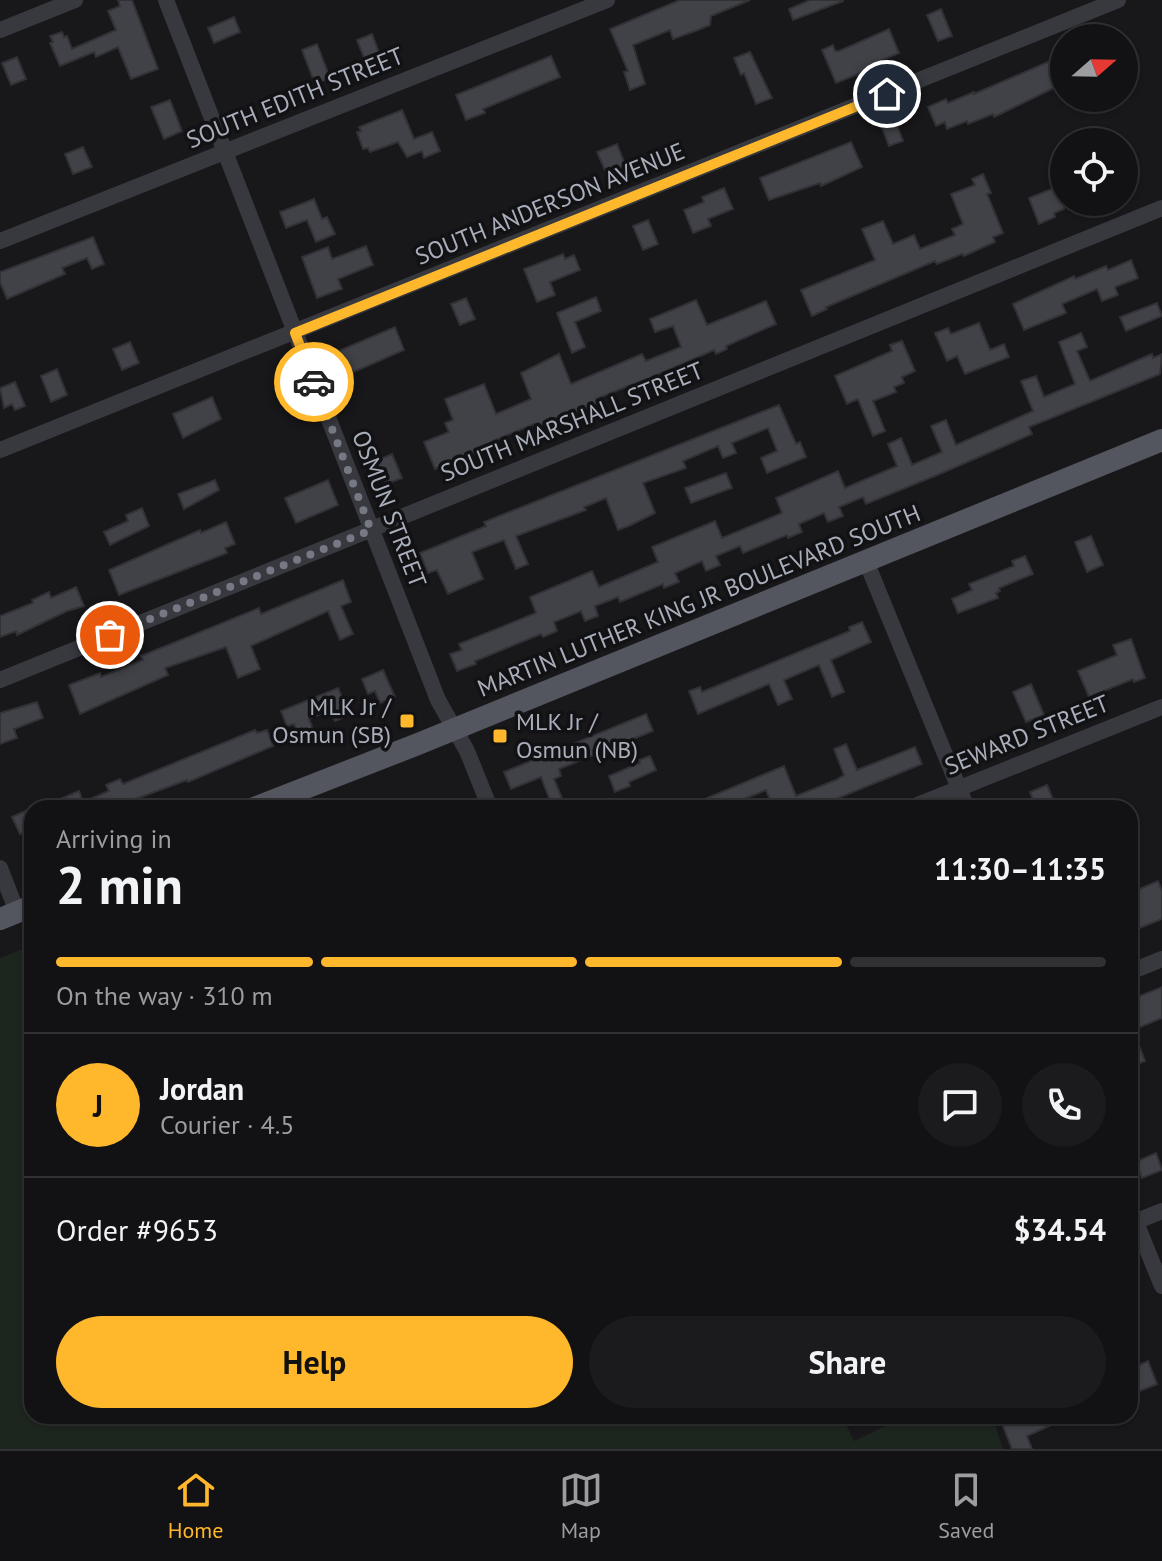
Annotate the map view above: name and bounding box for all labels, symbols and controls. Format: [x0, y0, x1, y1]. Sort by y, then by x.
north arrow [1050, 24, 1138, 112]
map controls [1050, 24, 1138, 216]
street label: SOUTH EDITH STREET [182, 40, 408, 155]
pin [853, 60, 921, 128]
icon: home [865, 72, 909, 116]
button: locate [1050, 128, 1138, 216]
street label: SOUTH ANDERSON AVENUE [410, 135, 689, 272]
courier [274, 342, 354, 422]
street label: SOUTH MARSHALL STREET [436, 355, 708, 488]
icon: car [292, 360, 336, 404]
street label: OSMUN STREET [345, 426, 434, 592]
street label: MARTIN LUTHER KING JR BOULEVARD SOUTH [473, 497, 925, 704]
pin [76, 601, 144, 669]
icon: bag [88, 613, 132, 657]
street label: SEWARD STREET [940, 687, 1114, 782]
place label: MLK Jr / Osmun (SB) [272, 691, 392, 750]
place label: MLK Jr / Osmun (NB) [516, 706, 638, 765]
marker: MLK Jr / Osmun (SB) [398, 712, 416, 730]
marker: MLK Jr / Osmun (NB) [491, 727, 509, 745]
text: Arriving in [56, 822, 172, 855]
text: 11:30–11:35 [934, 849, 1106, 888]
text: 2 min [56, 851, 183, 918]
text: On the way · 310 m [56, 979, 273, 1012]
button: chat [918, 1063, 1002, 1147]
button: phone [1022, 1063, 1106, 1147]
text: Jordan [160, 1069, 244, 1108]
text: J [93, 1086, 103, 1125]
text: Courier · 4.5 [160, 1108, 294, 1141]
text: Order #9653 [56, 1210, 218, 1249]
text: $34.54 [1014, 1210, 1106, 1249]
button: Help [56, 1316, 573, 1408]
button: Share [589, 1316, 1106, 1408]
tab: Home [168, 1468, 223, 1544]
tab: Map [559, 1468, 603, 1544]
tab: Saved [938, 1468, 994, 1544]

